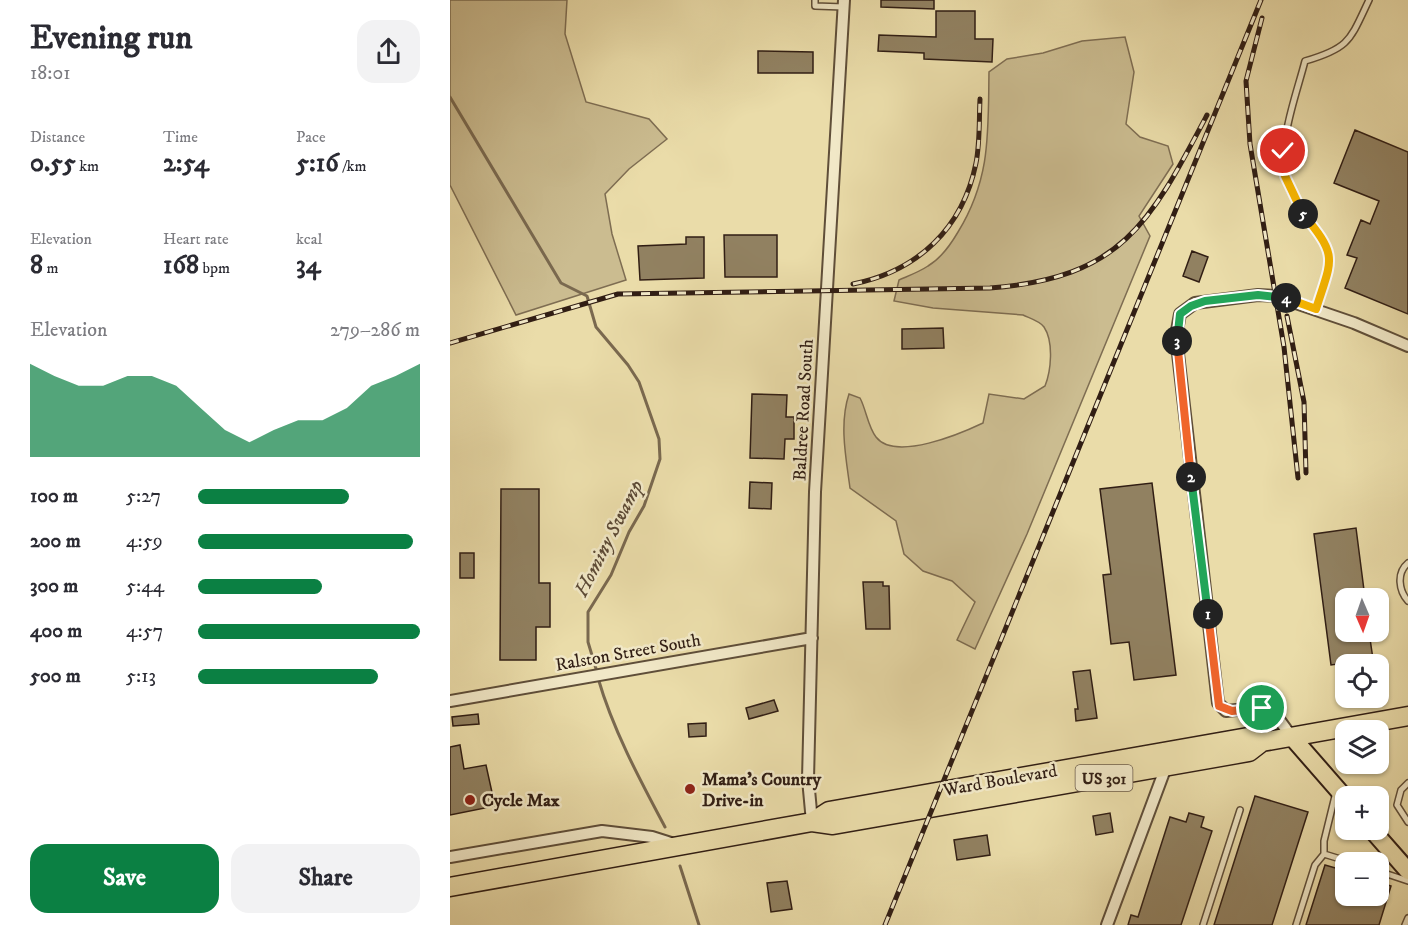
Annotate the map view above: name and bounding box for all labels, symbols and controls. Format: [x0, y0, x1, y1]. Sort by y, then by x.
text: Evening run [30, 18, 192, 59]
button: share [357, 20, 420, 83]
text: 18:01 [30, 61, 71, 86]
pin [1257, 125, 1308, 176]
text: Distance [30, 127, 85, 147]
text: Time [163, 127, 198, 147]
text: Pace [296, 127, 326, 147]
icon: check [1266, 134, 1299, 167]
text: 0.55 [30, 147, 76, 180]
text: 2:54 [163, 147, 209, 180]
text: 5:16 [296, 147, 339, 180]
text: km [76, 156, 99, 176]
text: /km [339, 156, 366, 176]
pin: 5 [1288, 199, 1318, 229]
text: 5 [1299, 204, 1307, 224]
text: Elevation [30, 229, 92, 249]
text: Heart rate [163, 229, 229, 249]
text: kcal [296, 229, 322, 249]
text: 8 [30, 249, 43, 282]
text: 168 [163, 249, 199, 282]
text: 34 [296, 249, 321, 282]
text: m [43, 258, 58, 278]
text: bpm [199, 258, 230, 278]
pin: 4 [1271, 283, 1301, 313]
text: 4 [1281, 288, 1291, 308]
text: Elevation [30, 318, 107, 343]
text: 279–286 m [330, 318, 420, 343]
pin: 3 [1162, 326, 1192, 356]
text: 3 [1174, 331, 1180, 351]
street label: Baldree Road South [789, 338, 819, 482]
pin: 2 [1176, 462, 1206, 492]
text: 2 [1187, 467, 1195, 487]
water label: Hominy Swamp [569, 476, 649, 602]
text: 100 m [30, 484, 78, 509]
text: 5:27 [126, 484, 161, 509]
text: 200 m [30, 529, 81, 554]
text: 4:59 [126, 529, 163, 554]
text: 300 m [30, 574, 78, 599]
text: 5:44 [126, 574, 164, 599]
north arrow [1335, 588, 1389, 642]
map controls [1335, 588, 1389, 906]
pin: 1 [1193, 599, 1223, 629]
text: 1 [1205, 604, 1211, 624]
text: 400 m [30, 619, 82, 644]
text: 4:57 [126, 619, 163, 644]
street label: Ralston Street South [554, 629, 703, 677]
button: locate [1335, 654, 1389, 708]
text: 500 m [30, 664, 81, 689]
text: 5:13 [126, 664, 156, 689]
pin [1236, 682, 1287, 733]
icon: arrive [1245, 691, 1278, 724]
button: layers [1335, 720, 1389, 774]
street label: Ward Boulevard [940, 760, 1059, 802]
road number: US 301 [1076, 765, 1132, 791]
place label: Mama's Country Drive-in [702, 769, 822, 812]
marker: Mama's Country Drive-in [683, 782, 697, 796]
button: + [1335, 786, 1389, 840]
place label: Cycle Max [482, 790, 560, 812]
marker: Cycle Max [463, 793, 477, 807]
button: Save [30, 844, 219, 913]
button: Share [231, 844, 420, 913]
button: − [1335, 852, 1389, 906]

